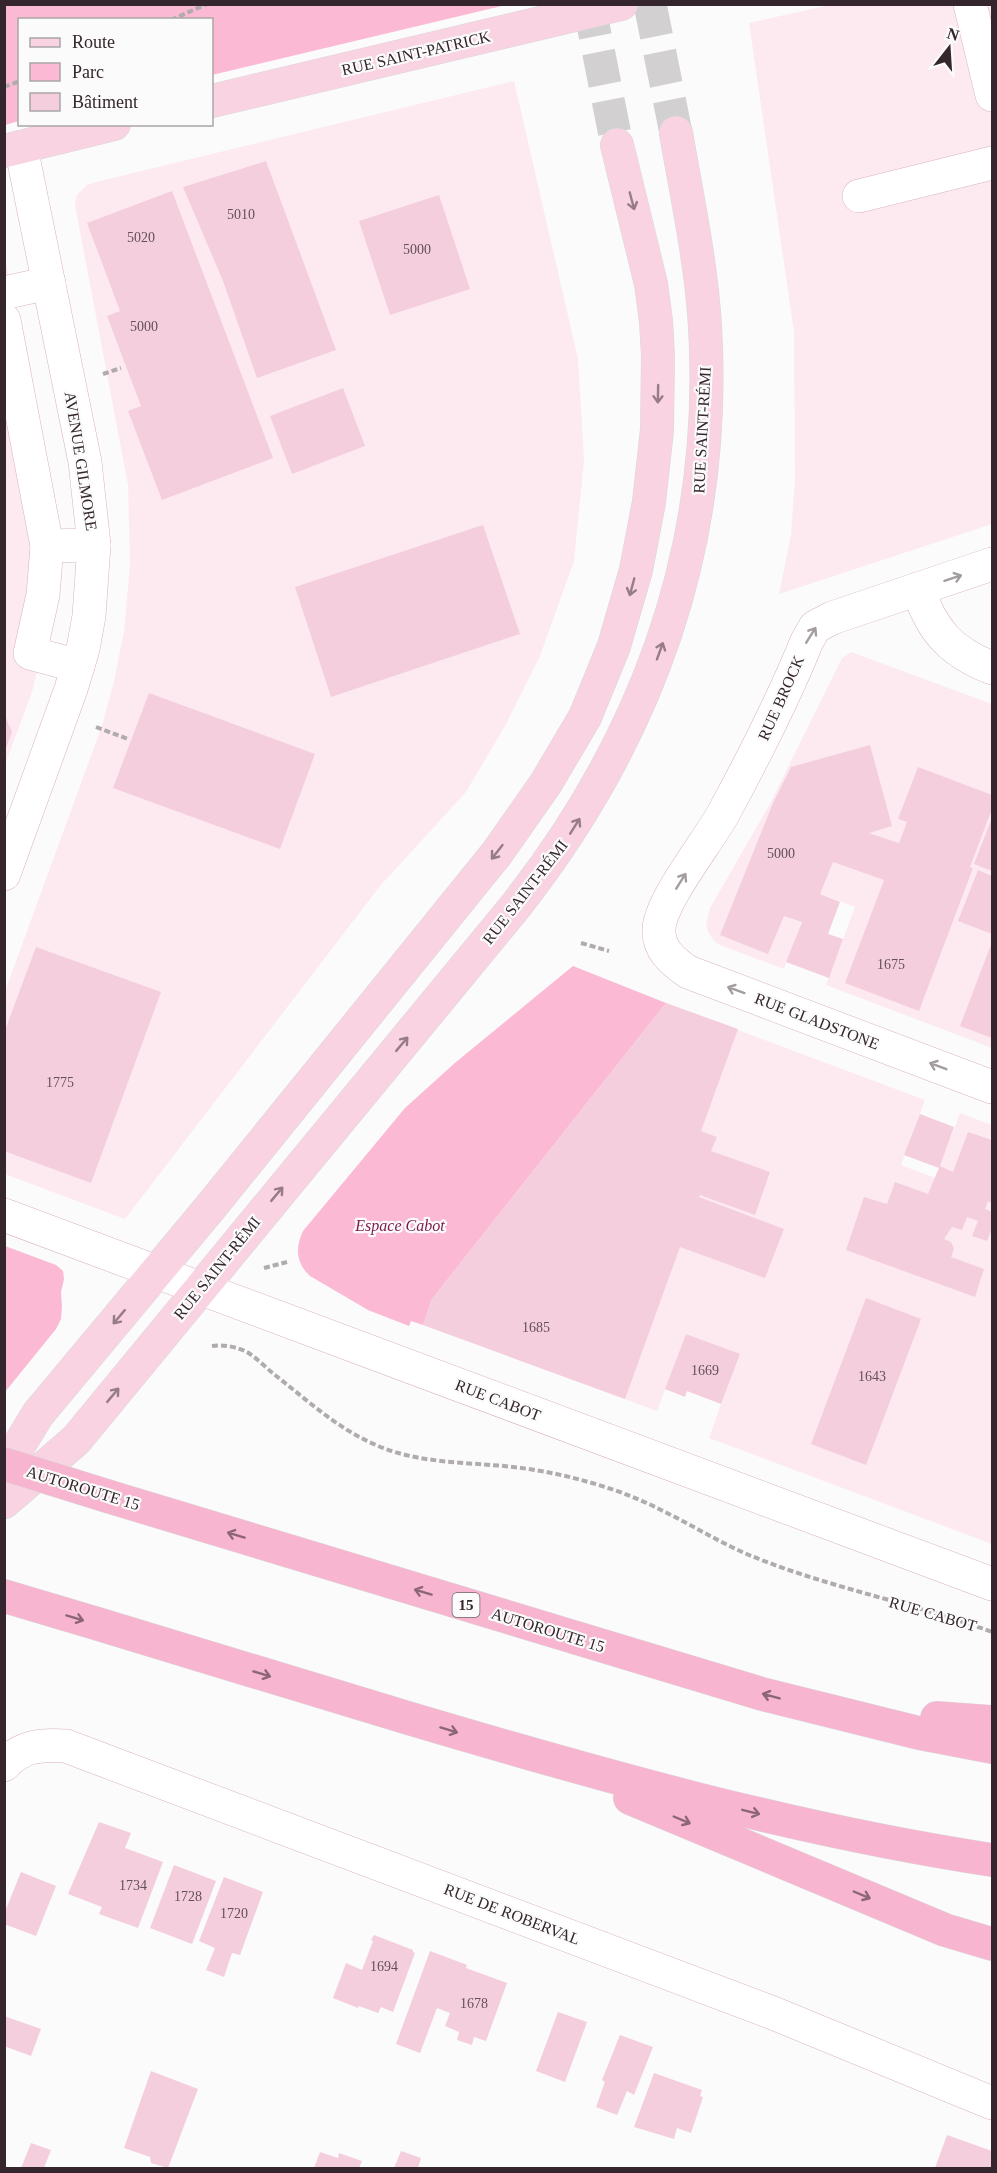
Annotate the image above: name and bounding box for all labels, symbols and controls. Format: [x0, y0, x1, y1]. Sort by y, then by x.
legend [18, 18, 213, 126]
north arrow [919, 18, 979, 78]
text: N [945, 24, 962, 44]
street label: RUE SAINT-PATRICK [340, 28, 492, 78]
text: Route [72, 32, 115, 52]
text: Parc [72, 62, 104, 82]
text: Bâtiment [72, 92, 138, 112]
one-way arrow [626, 192, 638, 211]
house number: 5010 [227, 207, 255, 222]
house number: 5020 [127, 230, 155, 245]
house number: 5000 [403, 242, 431, 257]
house number: 5000 [130, 319, 158, 334]
street label: RUE SAINT-RÉMI [689, 366, 714, 494]
one-way arrow [652, 383, 664, 403]
street label: AVENUE GILMORE [62, 390, 100, 532]
one-way arrow [943, 571, 962, 582]
one-way arrow [626, 577, 637, 596]
one-way arrow [805, 627, 817, 644]
one-way arrow [656, 642, 667, 661]
street label: RUE BROCK [755, 653, 807, 743]
one-way arrow [569, 818, 581, 835]
street label: RUE SAINT-RÉMI [478, 836, 571, 947]
one-way arrow [491, 844, 504, 860]
house number: 5000 [767, 846, 795, 861]
one-way arrow [675, 873, 687, 890]
house number: 1675 [877, 957, 905, 972]
one-way arrow [727, 984, 745, 995]
street label: RUE GLADSTONE [752, 989, 882, 1053]
one-way arrow [395, 1037, 408, 1053]
one-way arrow [929, 1060, 948, 1071]
house number: 1775 [46, 1075, 74, 1090]
one-way arrow [270, 1187, 284, 1202]
street label: RUE SAINT-RÉMI [170, 1213, 264, 1323]
park label: Espace Cabot [354, 1217, 445, 1235]
one-way arrow [112, 1309, 126, 1324]
house number: 1685 [522, 1320, 550, 1335]
house number: 1669 [691, 1363, 719, 1378]
house number: 1643 [858, 1369, 886, 1384]
street label: RUE CABOT [453, 1376, 543, 1424]
one-way arrow [107, 1387, 120, 1403]
street label: AUTOROUTE 15 [24, 1463, 142, 1513]
one-way arrow [227, 1529, 246, 1540]
one-way arrow [414, 1586, 433, 1597]
road number: 15 [452, 1593, 480, 1617]
street label: RUE CABOT [887, 1593, 979, 1635]
street label: AUTOROUTE 15 [489, 1605, 607, 1655]
one-way arrow [65, 1613, 84, 1624]
one-way arrow [252, 1669, 271, 1680]
one-way arrow [761, 1690, 780, 1702]
one-way arrow [439, 1725, 458, 1736]
one-way arrow [741, 1806, 760, 1818]
one-way arrow [672, 1815, 691, 1826]
house number: 1734 [119, 1878, 147, 1893]
street label: RUE DE ROBERVAL [442, 1880, 582, 1948]
house number: 1728 [174, 1889, 202, 1904]
one-way arrow [852, 1890, 871, 1901]
house number: 1720 [220, 1906, 248, 1921]
house number: 1694 [370, 1959, 398, 1974]
house number: 1678 [460, 1996, 488, 2011]

